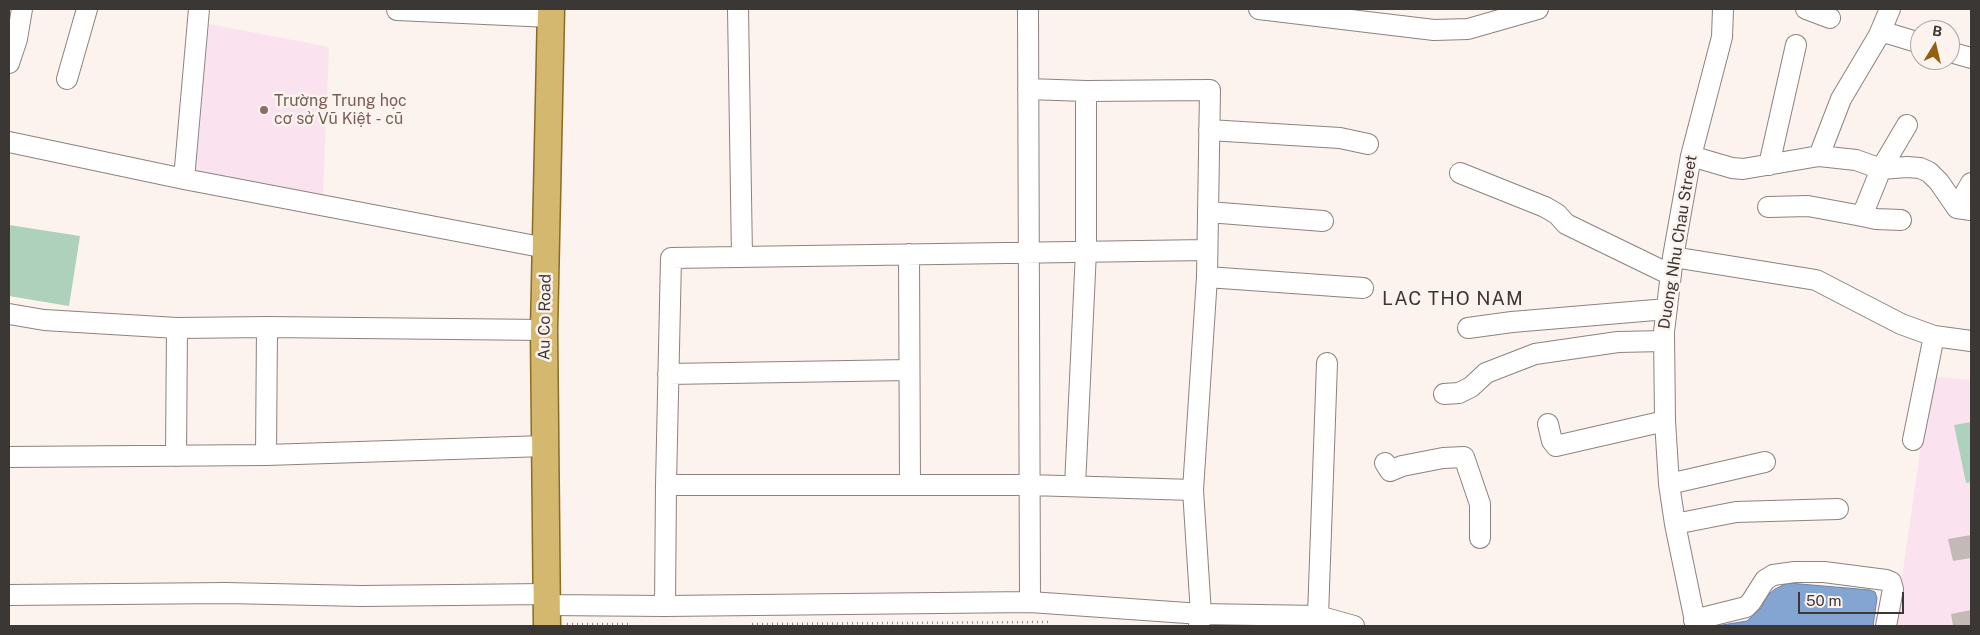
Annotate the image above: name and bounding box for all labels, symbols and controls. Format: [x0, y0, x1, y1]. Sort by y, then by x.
north arrow [1910, 20, 1960, 70]
text: B [1931, 23, 1943, 40]
place label: Trường Trung học cơ sở Vũ Kiệt - cũ [274, 91, 407, 129]
marker: Trường Trung học cơ sở Vũ Kiệt - cũ [258, 104, 270, 116]
street label: Duong Nhu Chau Street [1655, 154, 1701, 330]
street label: Au Co Road [535, 274, 555, 360]
district label: LAC THO NAM [1381, 288, 1525, 310]
scale bar [1800, 582, 1906, 614]
text: 50 m [1806, 592, 1841, 609]

